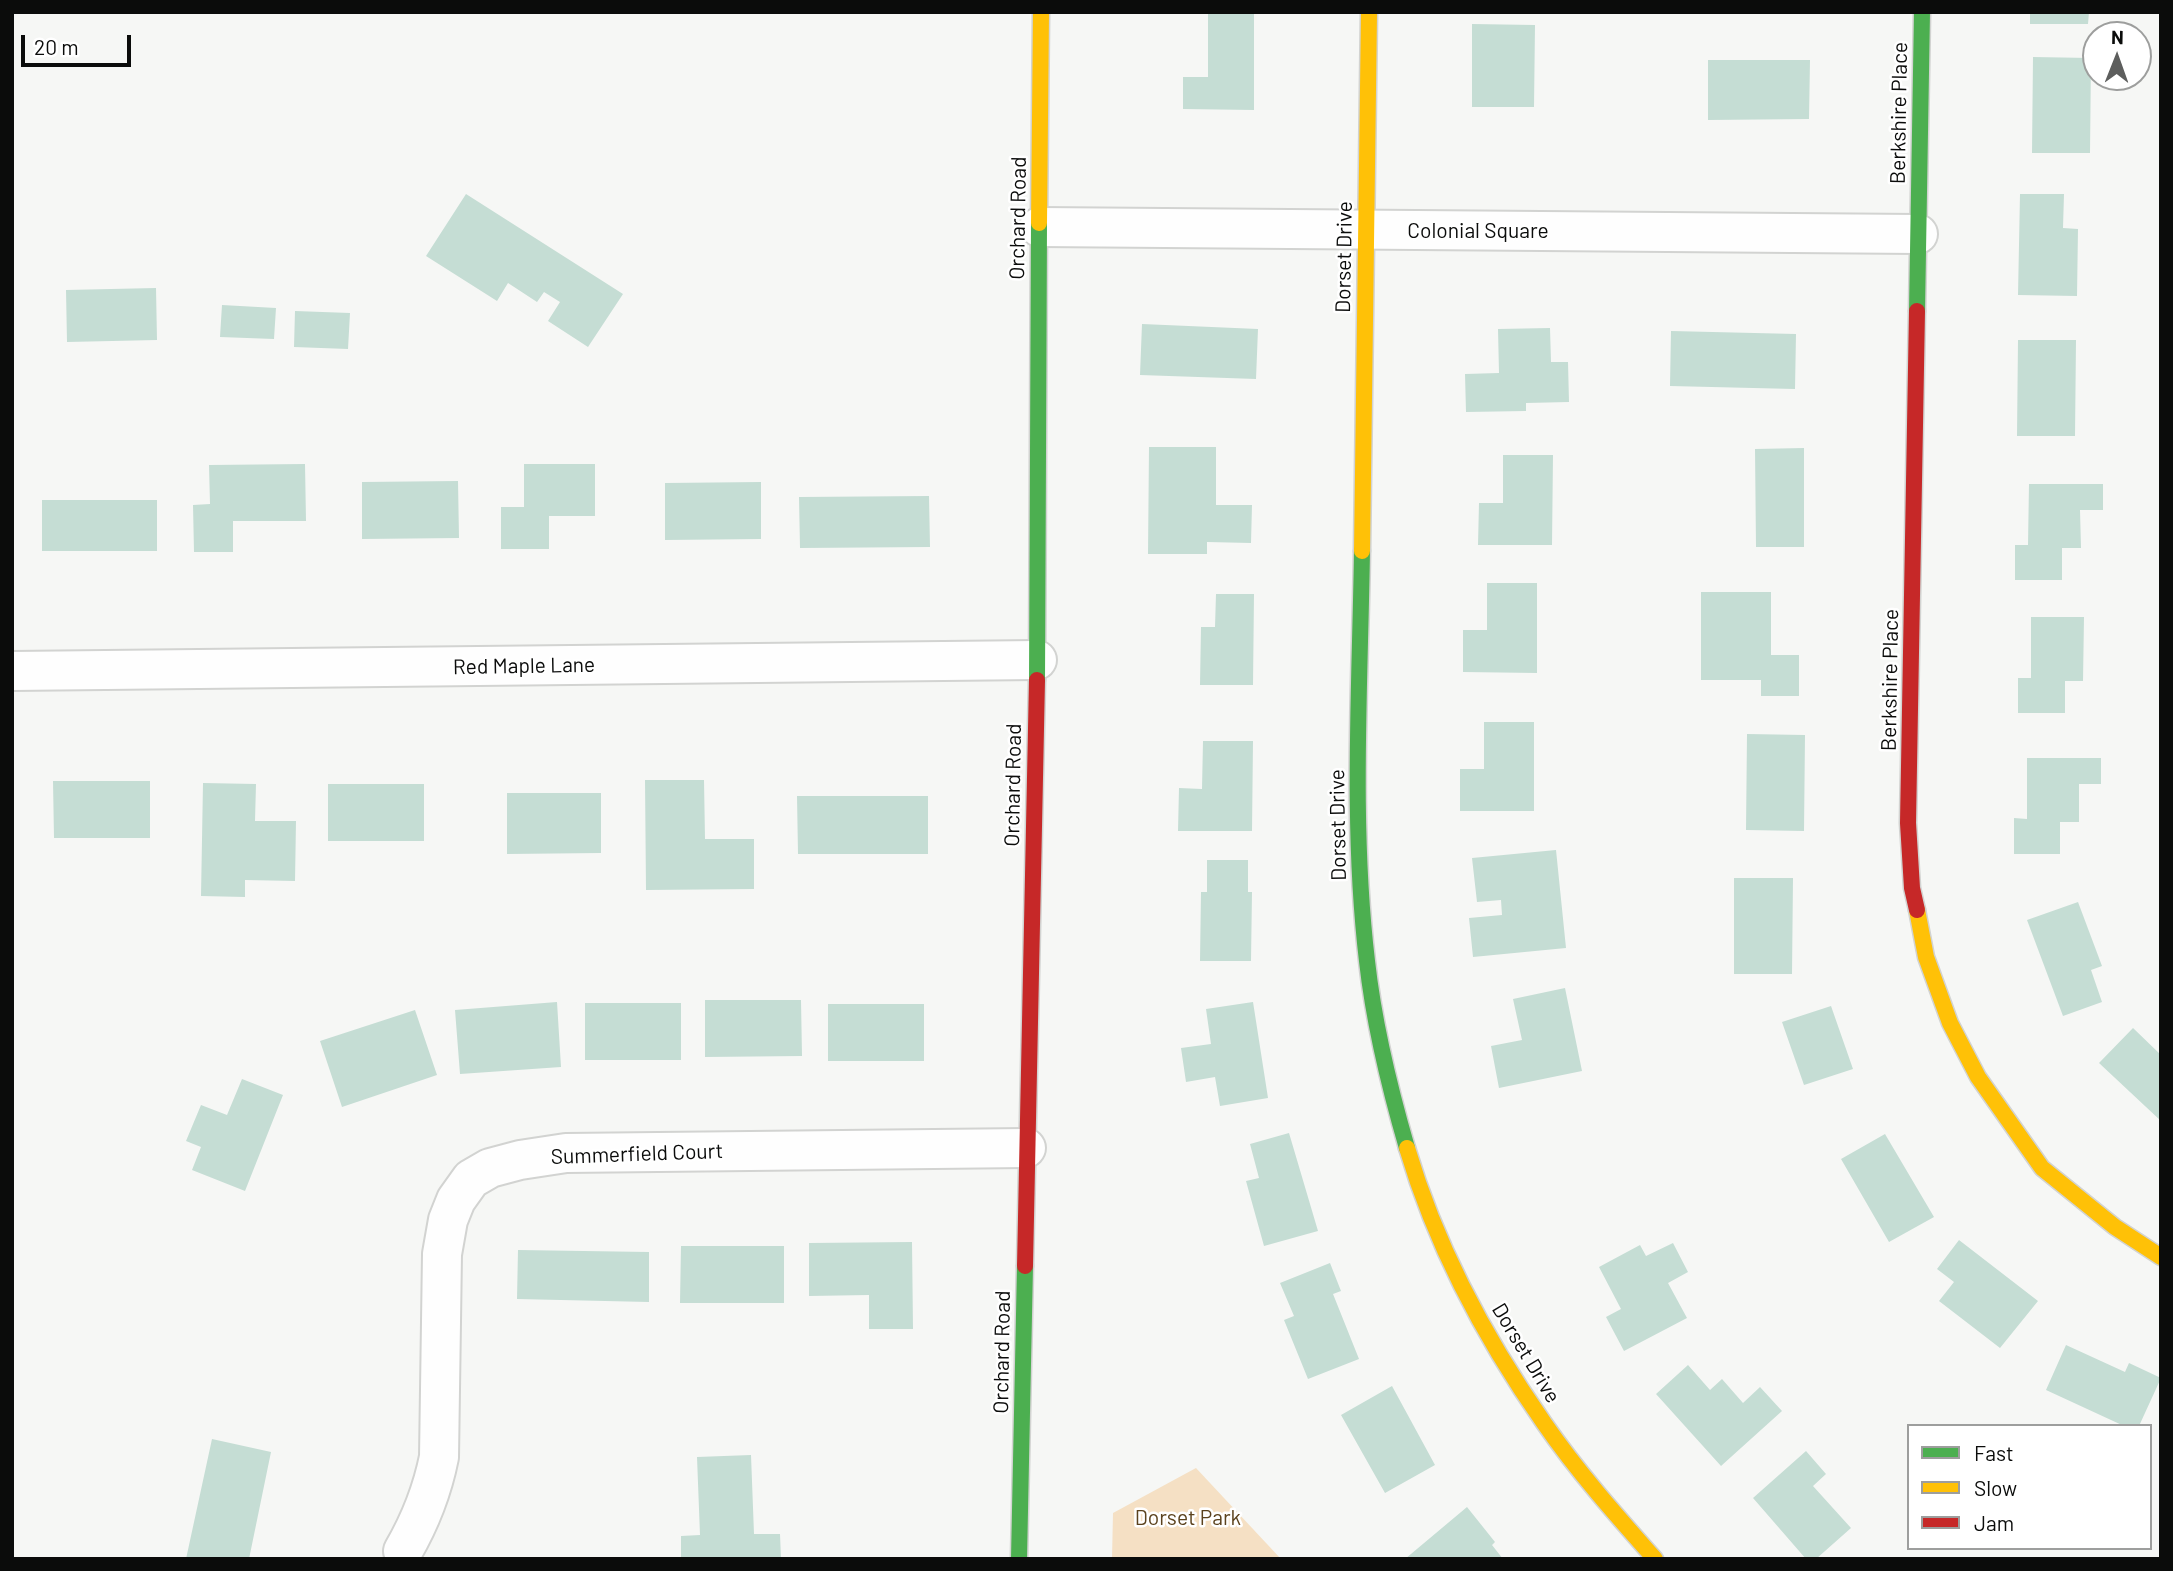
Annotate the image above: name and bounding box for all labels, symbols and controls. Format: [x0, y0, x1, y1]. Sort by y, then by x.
scale bar [24, 21, 135, 65]
north arrow [2082, 21, 2152, 91]
text: N [2111, 25, 2124, 48]
text: 20 m [34, 34, 79, 59]
street label: Berkshire Place [1885, 42, 1913, 184]
street label: Orchard Road [1004, 156, 1032, 280]
street label: Dorset Drive [1330, 201, 1358, 313]
street label: Colonial Square [1407, 218, 1549, 244]
street label: Berkshire Place [1876, 609, 1904, 751]
street label: Red Maple Lane [453, 652, 595, 680]
street label: Orchard Road [999, 723, 1027, 847]
street label: Dorset Drive [1324, 769, 1352, 881]
street label: Summerfield Court [550, 1138, 724, 1170]
street label: Orchard Road [988, 1290, 1016, 1414]
street label: Dorset Drive [1486, 1299, 1566, 1407]
legend [1907, 1424, 2152, 1550]
text: Fast [1974, 1440, 2014, 1465]
text: Slow [1974, 1475, 2017, 1500]
park label: Dorset Park [1135, 1505, 1241, 1531]
text: Jam [1974, 1510, 2014, 1535]

